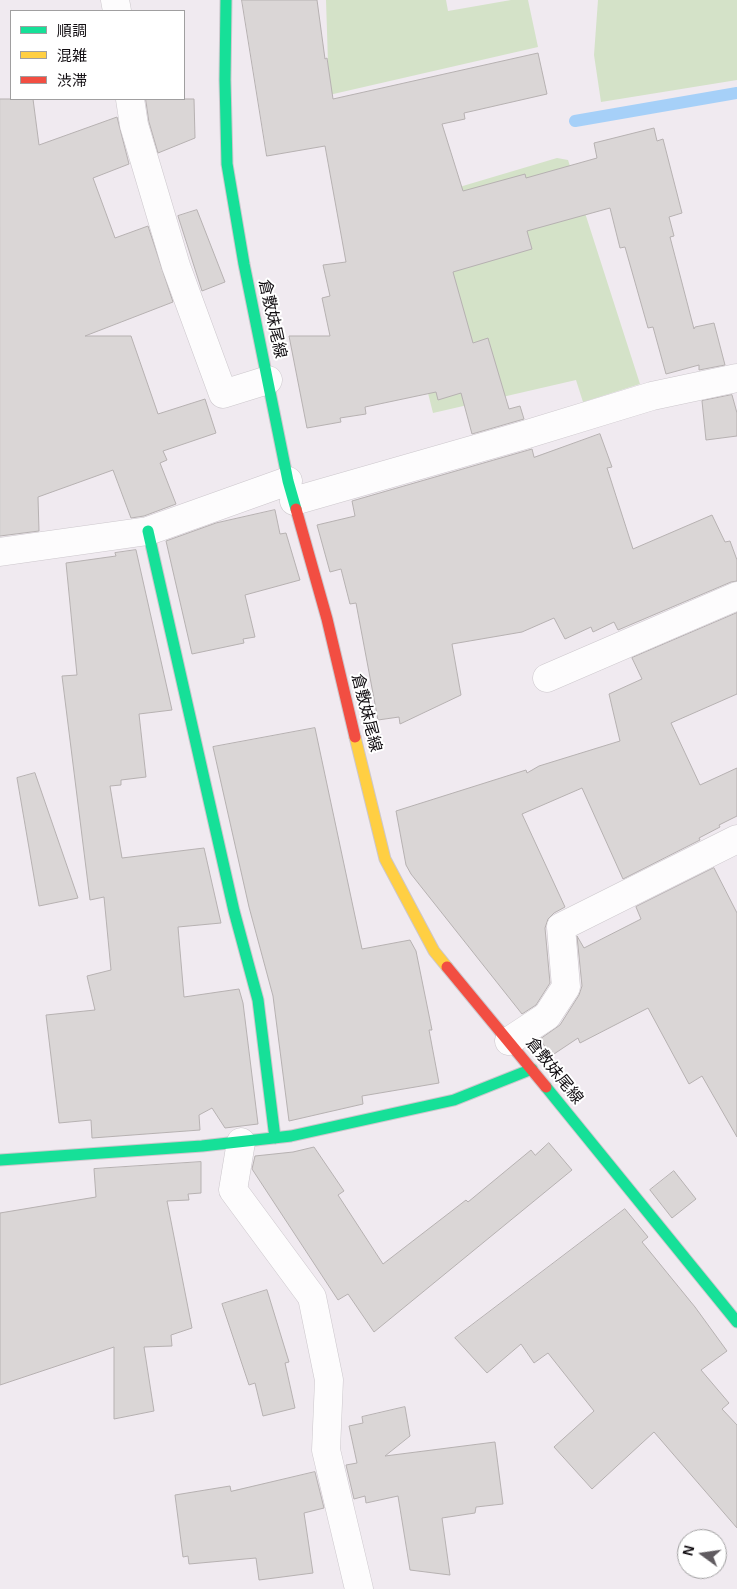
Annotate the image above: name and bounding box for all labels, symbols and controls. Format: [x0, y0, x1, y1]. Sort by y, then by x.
legend [10, 10, 185, 100]
text: 順調 [57, 22, 87, 39]
text: 混雑 [57, 47, 87, 64]
text: 渋滞 [57, 72, 87, 89]
street label: 倉敷妹尾線 [254, 278, 290, 360]
street label: 倉敷妹尾線 [347, 672, 385, 754]
street label: 倉敷妹尾線 [521, 1034, 587, 1108]
north arrow [677, 1529, 727, 1579]
text: N [679, 1544, 697, 1557]

